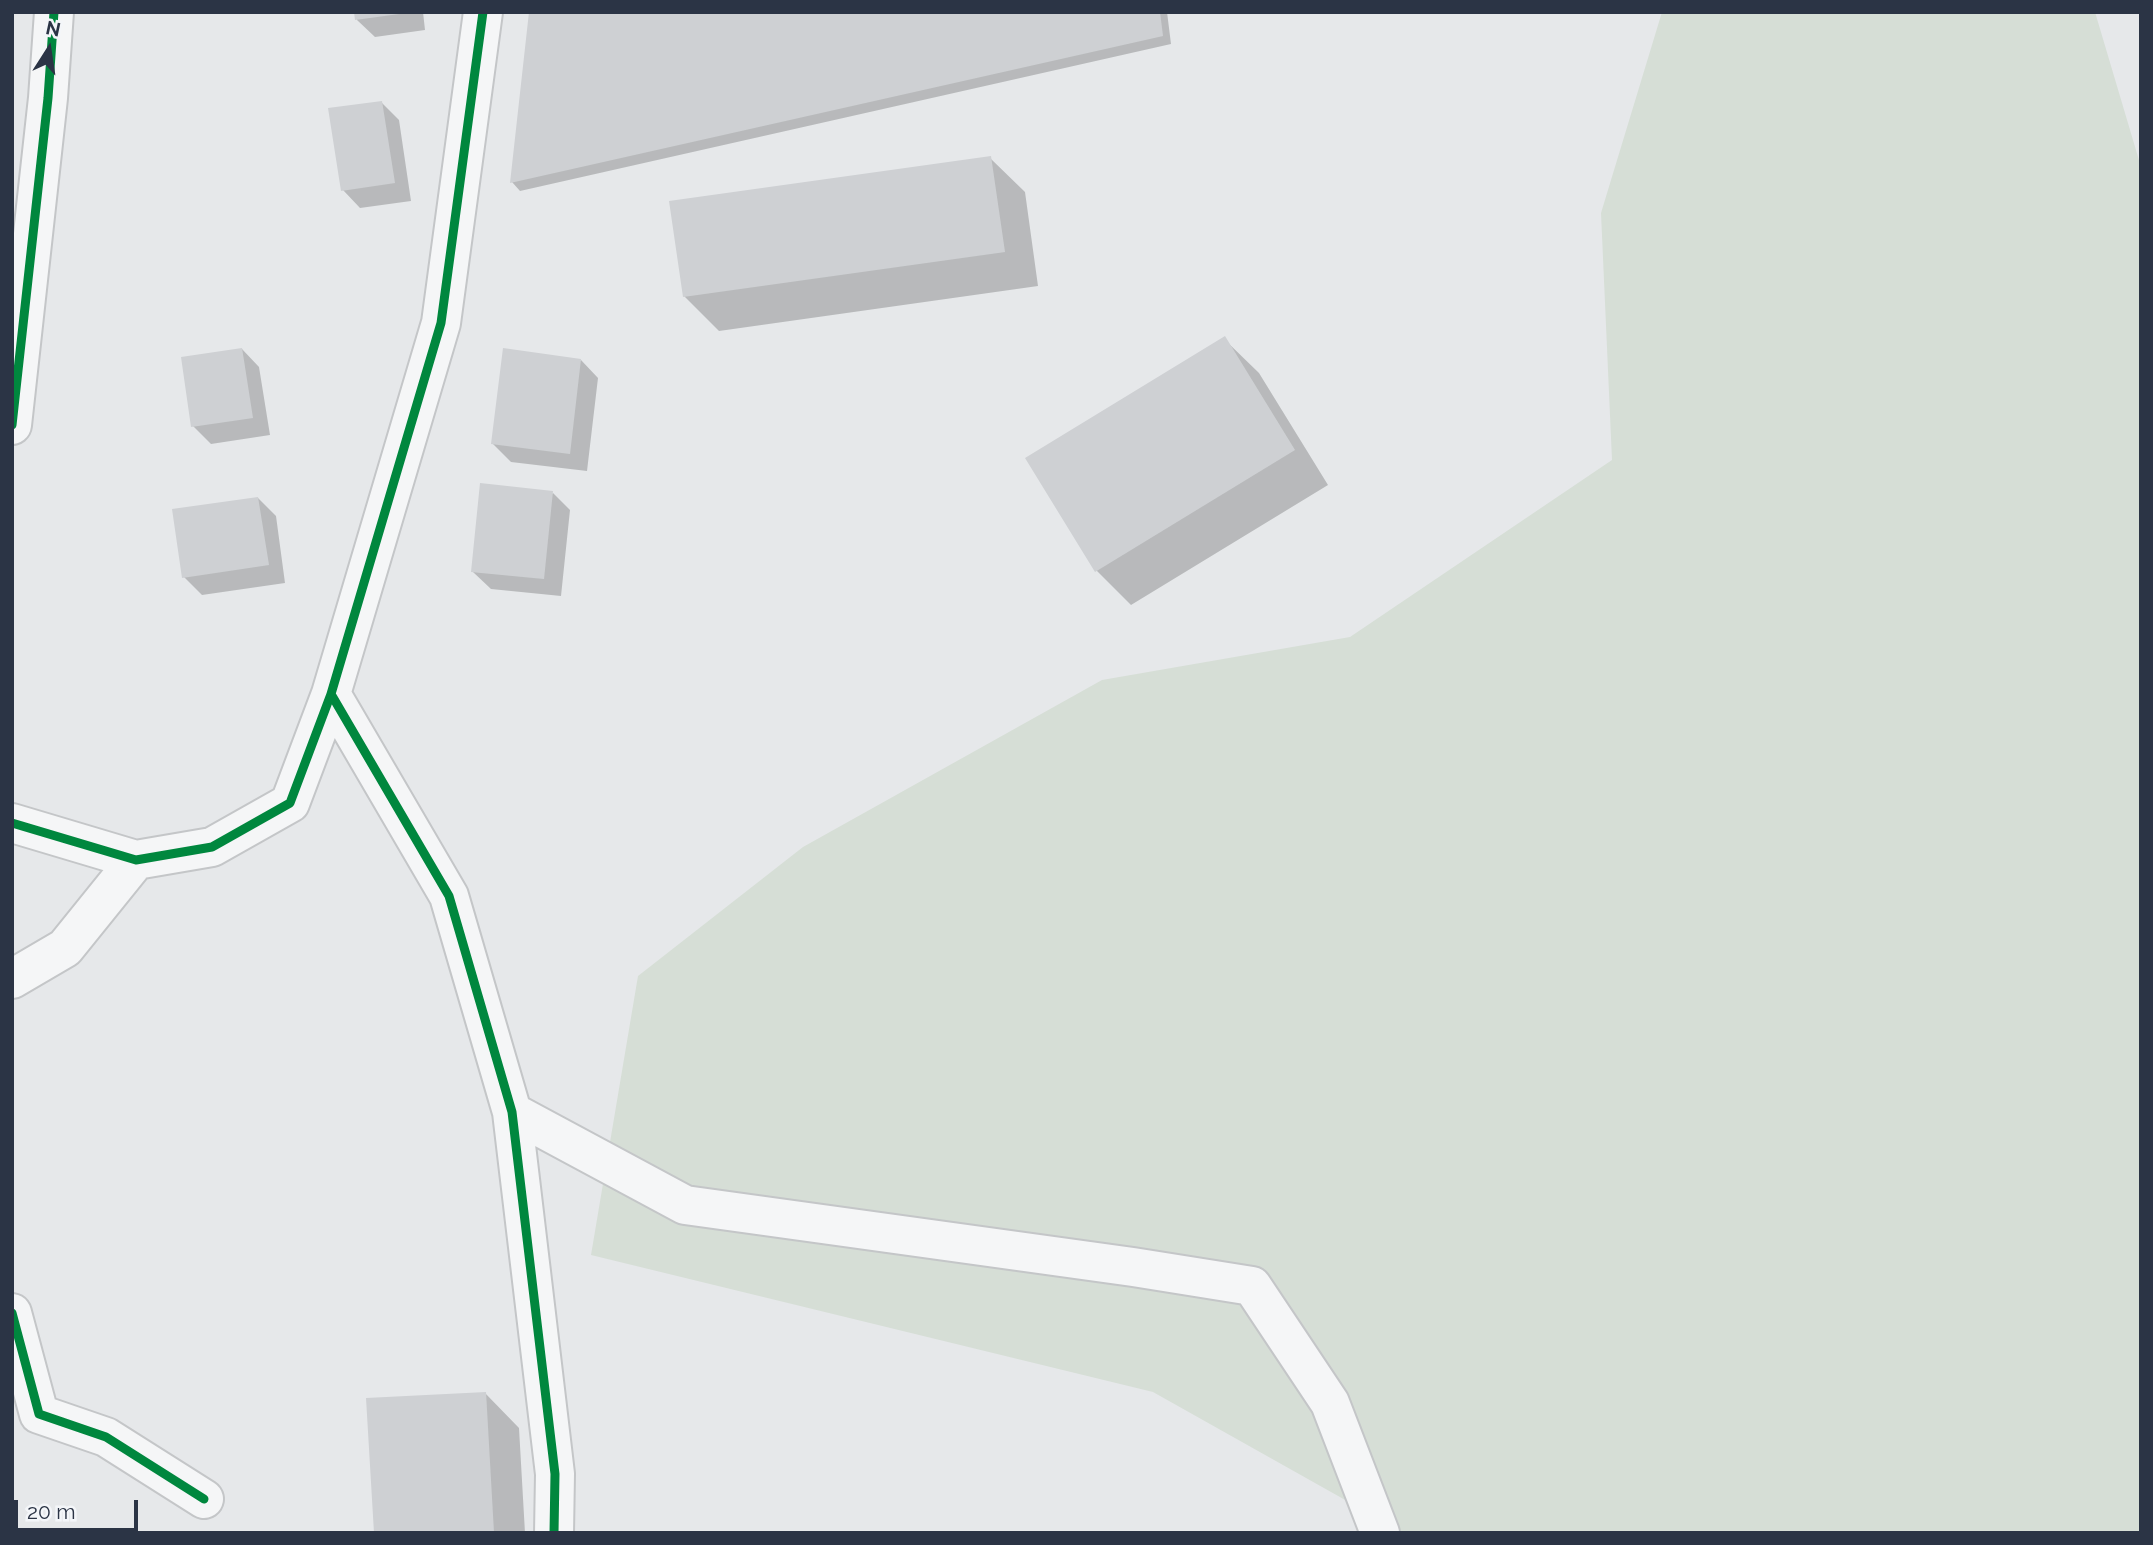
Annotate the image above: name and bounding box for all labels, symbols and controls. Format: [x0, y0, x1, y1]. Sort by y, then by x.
north arrow [14, 14, 84, 84]
text: N [44, 16, 63, 41]
scale bar [18, 1486, 142, 1530]
text: 20 m [27, 1499, 75, 1524]

